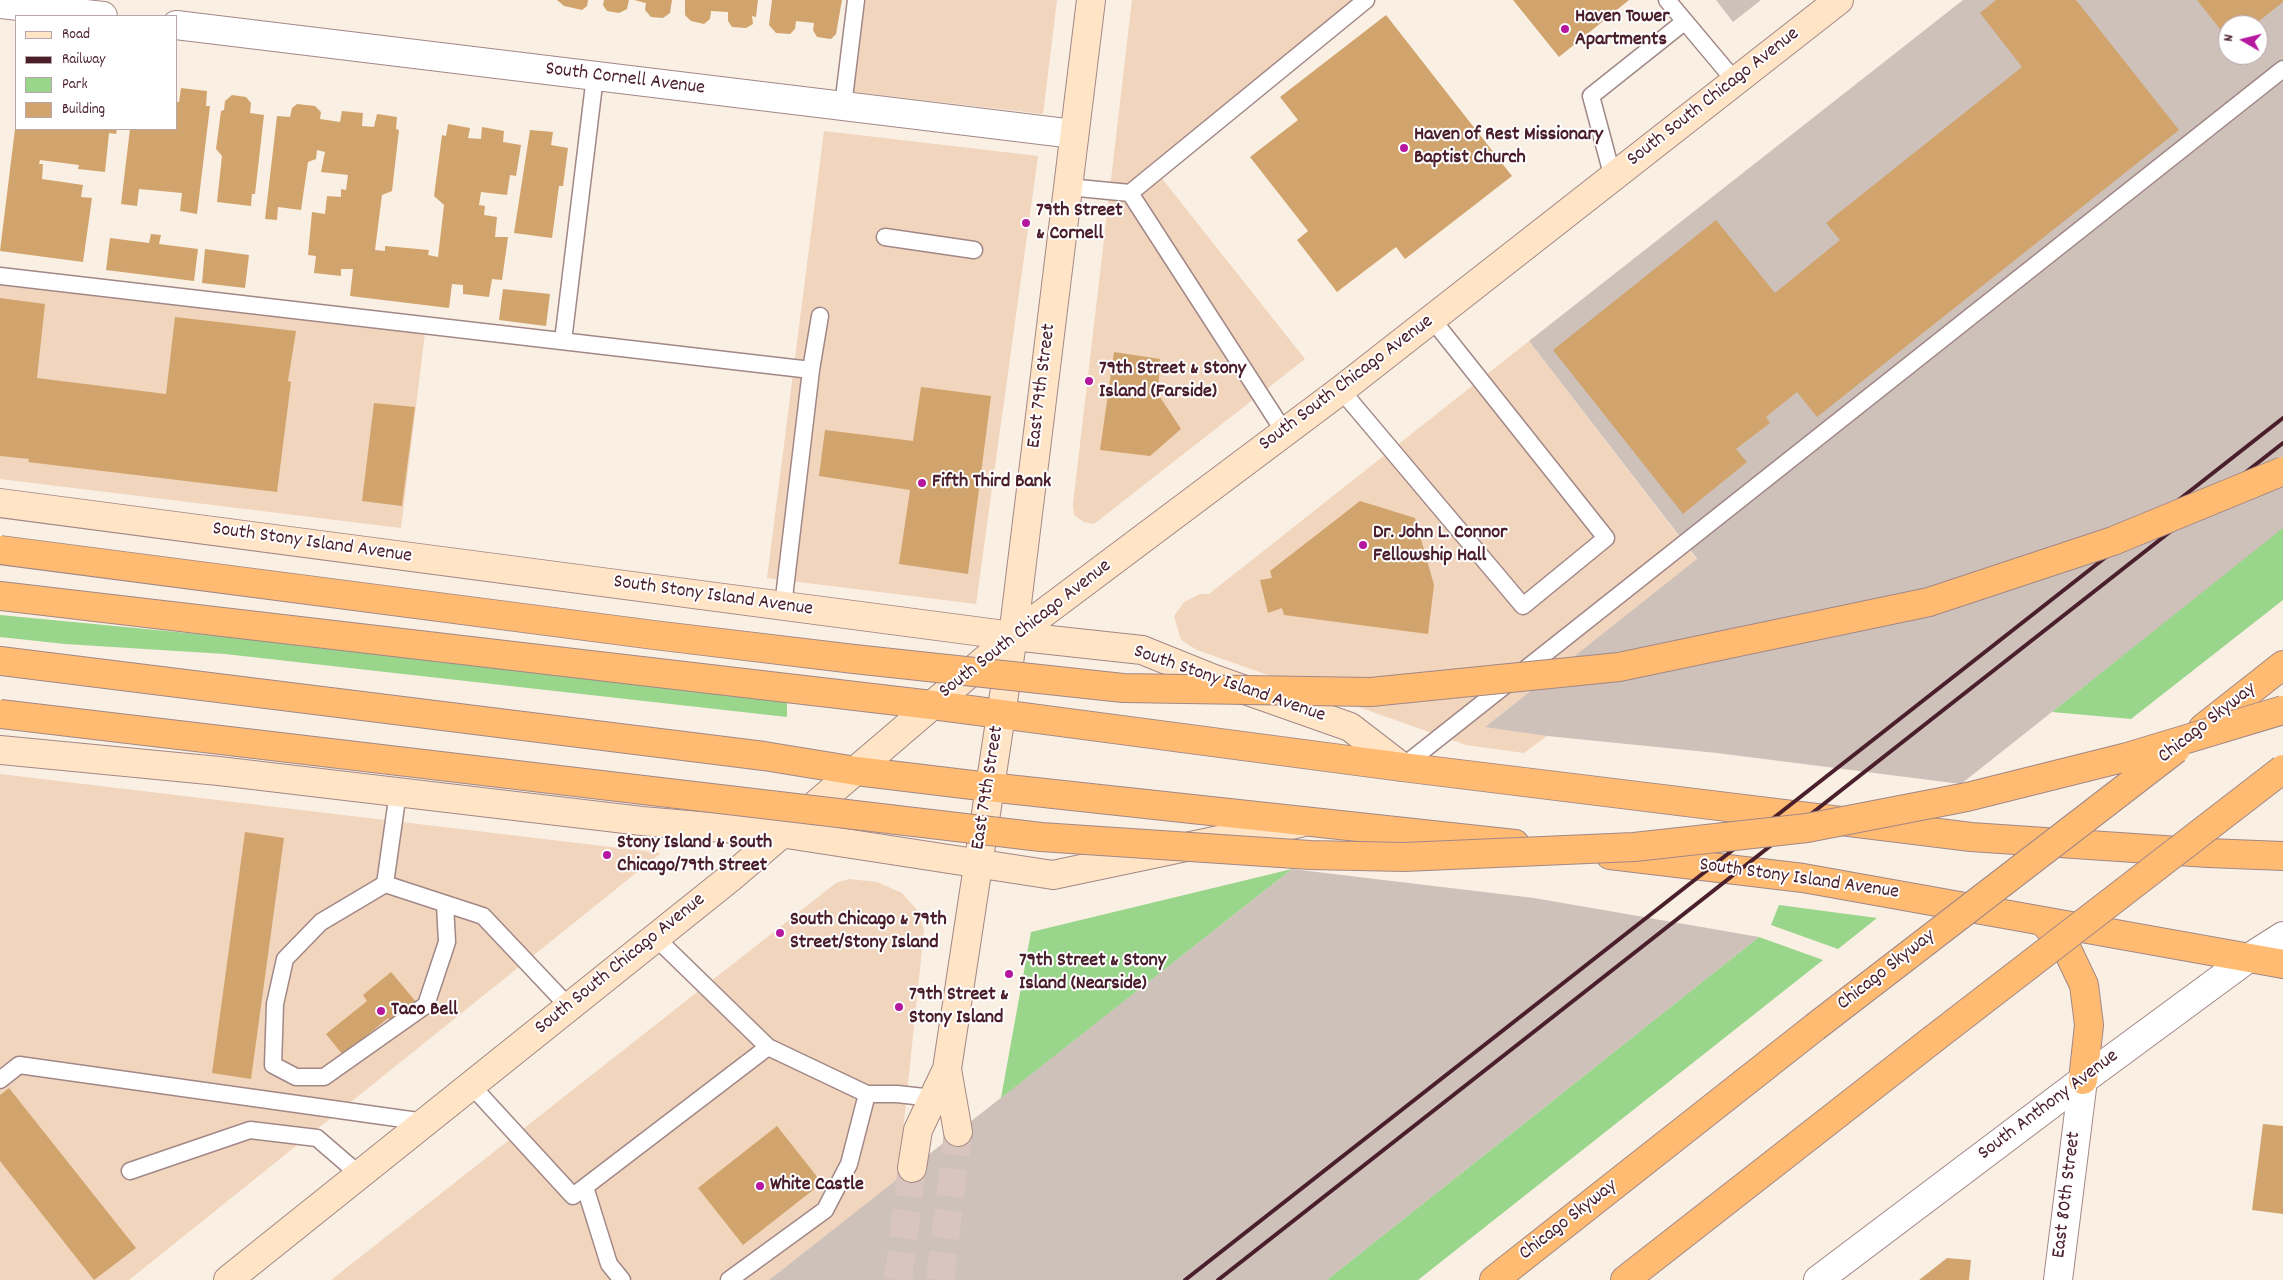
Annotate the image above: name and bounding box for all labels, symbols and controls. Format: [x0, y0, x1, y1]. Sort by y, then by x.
place label: Haven Tower Apartments [1575, 6, 1670, 53]
legend [15, 15, 178, 130]
north arrow [2218, 15, 2268, 65]
marker: Haven Tower Apartments [1559, 23, 1571, 35]
street label: South South Chicago Avenue [1623, 23, 1805, 173]
text: Road [62, 24, 90, 46]
text: N [2219, 33, 2240, 43]
text: Railway [62, 49, 105, 71]
street label: South Cornell Avenue [544, 58, 706, 102]
text: Park [62, 74, 88, 96]
text: Building [62, 99, 105, 121]
place label: Haven of Rest Missionary Baptist Church [1414, 124, 1603, 171]
marker: Haven of Rest Missionary Baptist Church [1398, 142, 1410, 154]
place label: 79th Street & Cornell [1036, 200, 1123, 247]
marker: 79th Street & Cornell [1020, 217, 1032, 229]
street label: South South Chicago Avenue [1255, 311, 1439, 457]
street label: East 79th Street [1023, 322, 1063, 450]
place label: 79th Street & Stony Island (Farside) [1099, 358, 1246, 405]
marker: 79th Street & Stony Island (Farside) [1083, 375, 1095, 387]
place label: Fifth Third Bank [932, 471, 1051, 495]
marker: Fifth Third Bank [916, 477, 928, 489]
street label: South Stony Island Avenue [211, 518, 413, 570]
place label: Dr. John L. Connor Fellowship Hall [1373, 522, 1507, 569]
marker: Dr. John L. Connor Fellowship Hall [1357, 539, 1369, 551]
street label: South South Chicago Avenue [935, 555, 1117, 705]
street label: South Stony Island Avenue [612, 571, 814, 623]
street label: South Stony Island Avenue [1130, 641, 1328, 729]
street label: Chicago Skyway [2154, 678, 2262, 770]
street label: East 79th Street [967, 724, 1011, 852]
place label: Stony Island & South Chicago/79th Street [617, 832, 772, 879]
marker: Stony Island & South Chicago/79th Street [601, 849, 613, 861]
street label: South Stony Island Avenue [1698, 854, 1900, 906]
street label: South South Chicago Avenue [531, 889, 711, 1041]
place label: South Chicago & 79th Street/Stony Island [790, 909, 947, 956]
street label: Chicago Skyway [1833, 925, 1941, 1017]
marker: South Chicago & 79th Street/Stony Island [774, 927, 786, 939]
place label: 79th Street & Stony Island (Nearside) [1019, 950, 1166, 997]
marker: 79th Street & Stony Island (Nearside) [1003, 968, 1015, 980]
place label: 79th Street & Stony Island [909, 984, 1009, 1031]
place label: Taco Bell [391, 999, 458, 1023]
marker: 79th Street & Stony Island [893, 1001, 905, 1013]
marker: Taco Bell [375, 1005, 387, 1017]
street label: South Anthony Avenue [1974, 1045, 2124, 1167]
street label: East 80th Street [2048, 1130, 2088, 1260]
place label: White Castle [770, 1174, 864, 1198]
street label: Chicago Skyway [1515, 1175, 1623, 1267]
marker: White Castle [754, 1180, 766, 1192]

